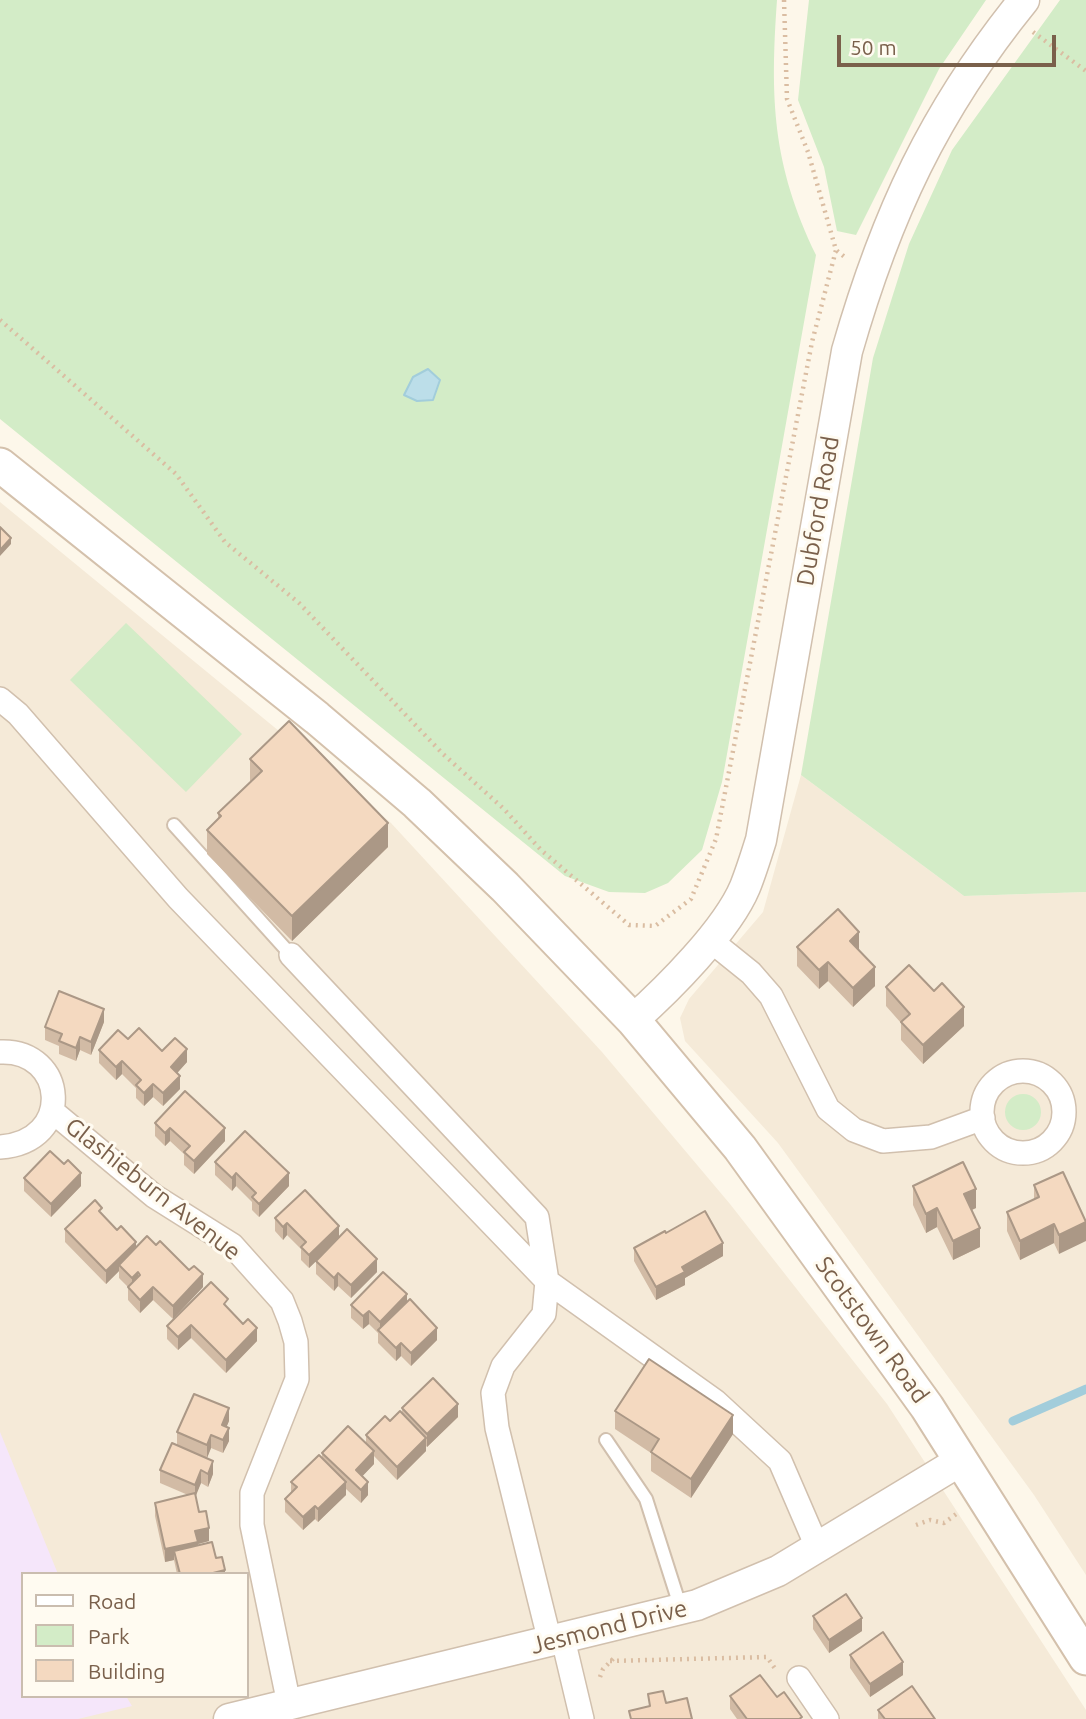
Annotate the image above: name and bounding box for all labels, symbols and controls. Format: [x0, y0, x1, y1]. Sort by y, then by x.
scale bar [841, 21, 1060, 65]
text: 50 m [850, 35, 897, 59]
street label: Dubford Road [791, 434, 845, 588]
street label: Glashieburn Avenue [60, 1112, 246, 1266]
street label: Scotstown Road [809, 1251, 935, 1409]
legend [21, 1572, 248, 1698]
text: Road [88, 1589, 136, 1613]
street label: Jesmond Drive [528, 1594, 690, 1660]
text: Park [88, 1624, 130, 1648]
text: Building [88, 1659, 165, 1683]

